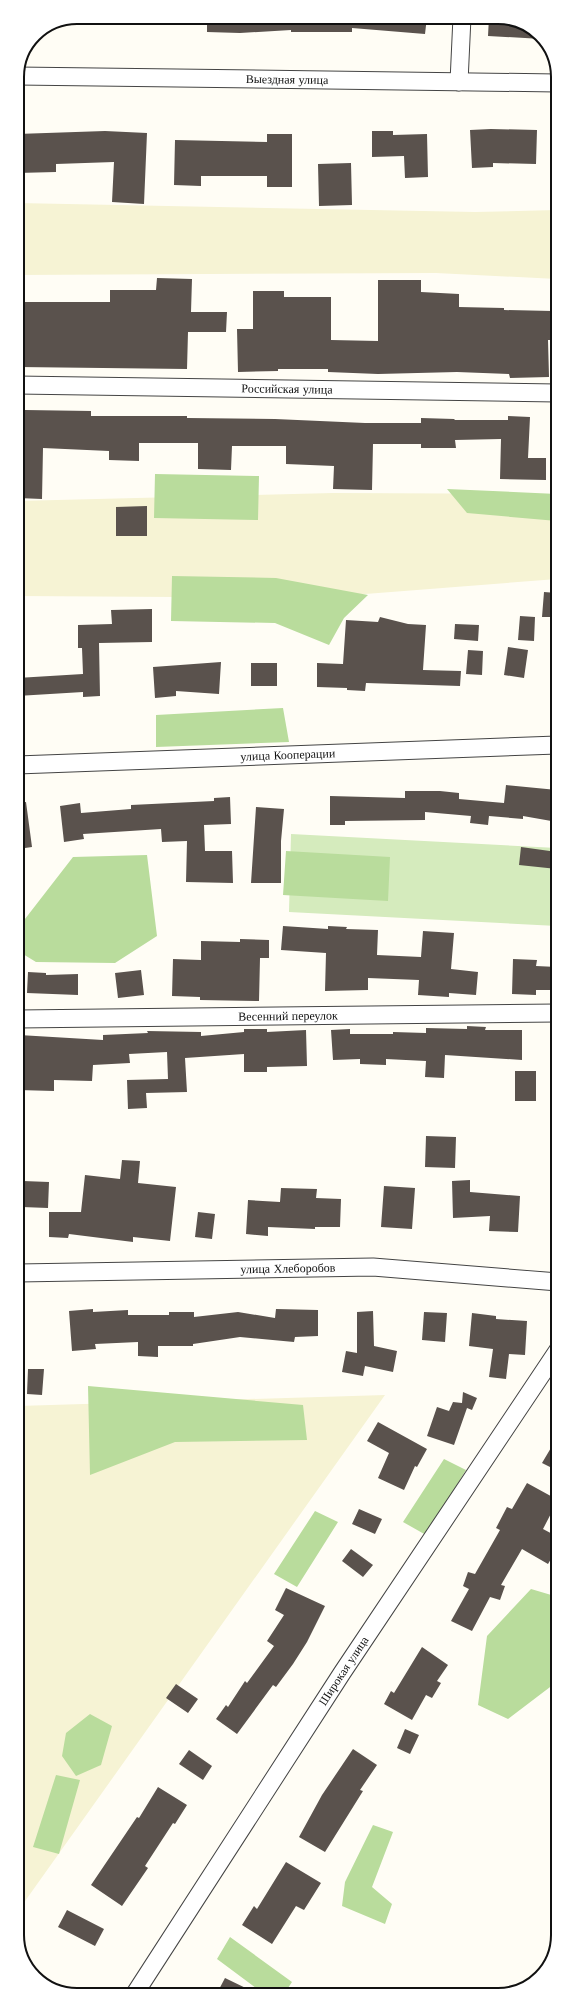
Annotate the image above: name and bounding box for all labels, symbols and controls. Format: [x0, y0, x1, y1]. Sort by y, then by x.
street label: Выездная улица [246, 71, 329, 87]
street label: Российская улица [241, 380, 333, 397]
street label: улица Кооперации [240, 745, 336, 764]
street label: Весенний переулок [238, 1007, 338, 1024]
street label: улица Хлеборобов [240, 1260, 336, 1276]
street label: Широкая улица [315, 1632, 372, 1708]

